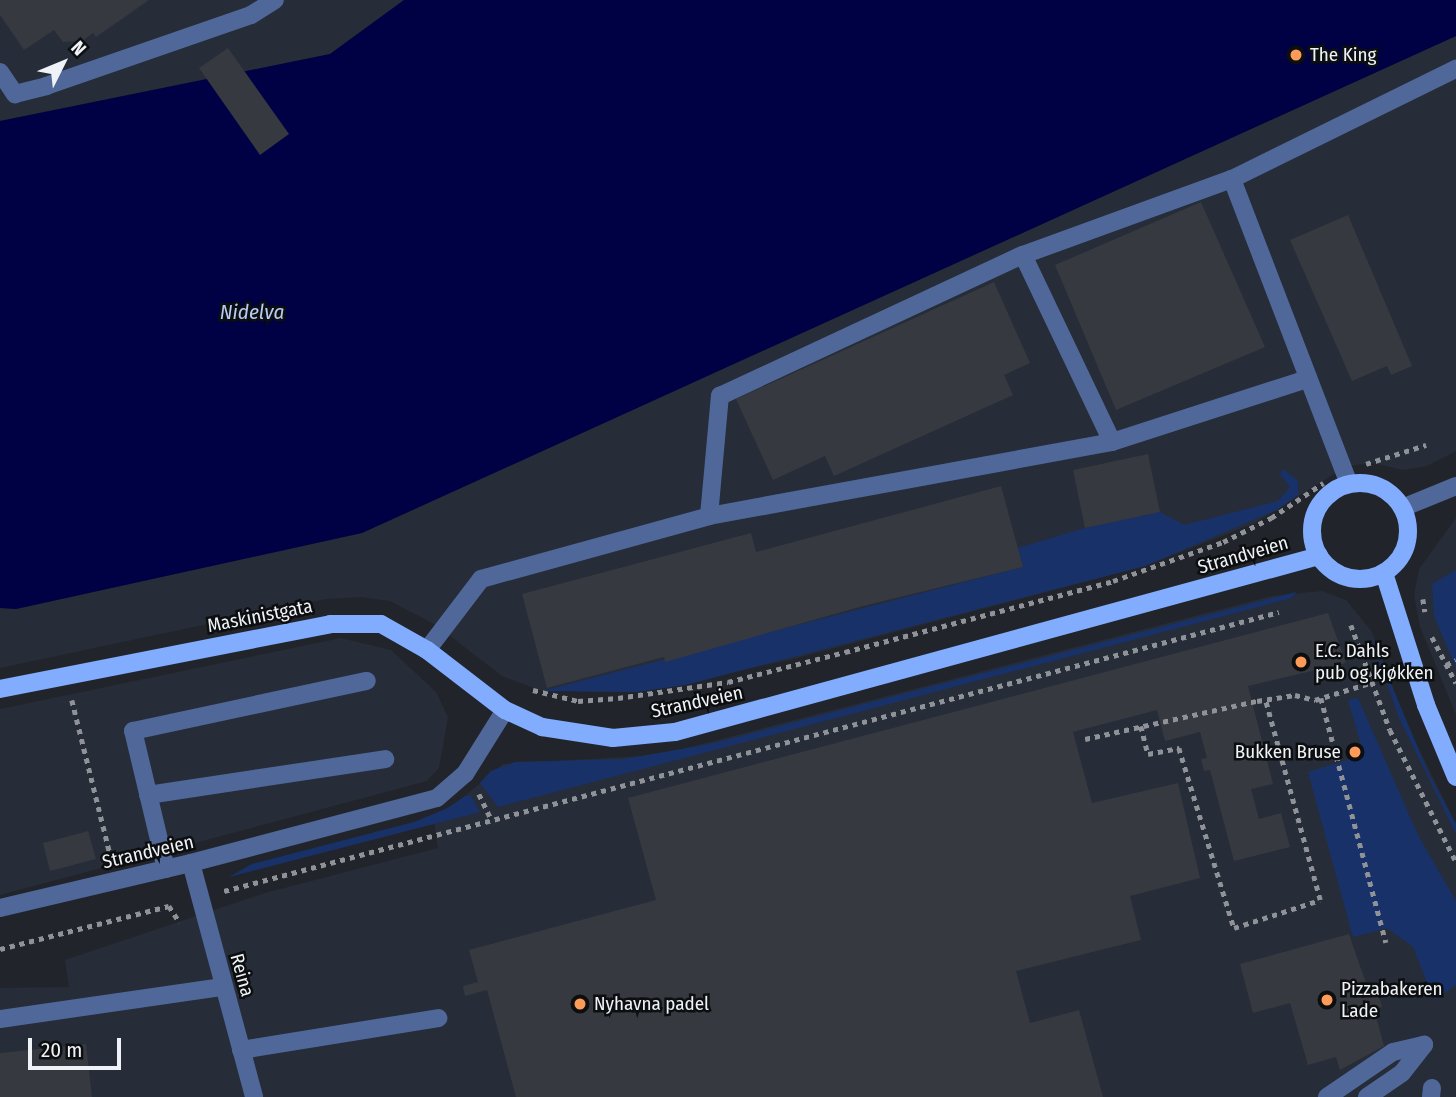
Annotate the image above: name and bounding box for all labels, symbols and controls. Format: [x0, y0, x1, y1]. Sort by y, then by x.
north arrow [28, 28, 98, 98]
text: N [66, 36, 91, 60]
place label: The King [1310, 44, 1376, 66]
marker: The King [1288, 47, 1304, 63]
water label: Nidelva [220, 299, 284, 325]
street label: Strandveien [1195, 531, 1291, 579]
street label: Maskinistgata [206, 595, 314, 637]
place label: E.C. Dahls pub og kjøkken [1315, 640, 1434, 684]
marker: E.C. Dahls pub og kjøkken [1293, 654, 1309, 670]
street label: Strandveien [649, 681, 745, 723]
place label: Bukken Bruse [1235, 741, 1341, 763]
marker: Bukken Bruse [1347, 744, 1363, 760]
street label: Strandveien [100, 830, 196, 874]
street label: Reina [225, 951, 259, 999]
place label: Pizzabakeren Lade [1341, 978, 1443, 1022]
marker: Pizzabakeren Lade [1319, 992, 1335, 1008]
place label: Nyhavna padel [594, 993, 709, 1015]
marker: Nyhavna padel [572, 996, 588, 1012]
scale bar [32, 1024, 124, 1068]
text: 20 m [41, 1037, 82, 1063]

